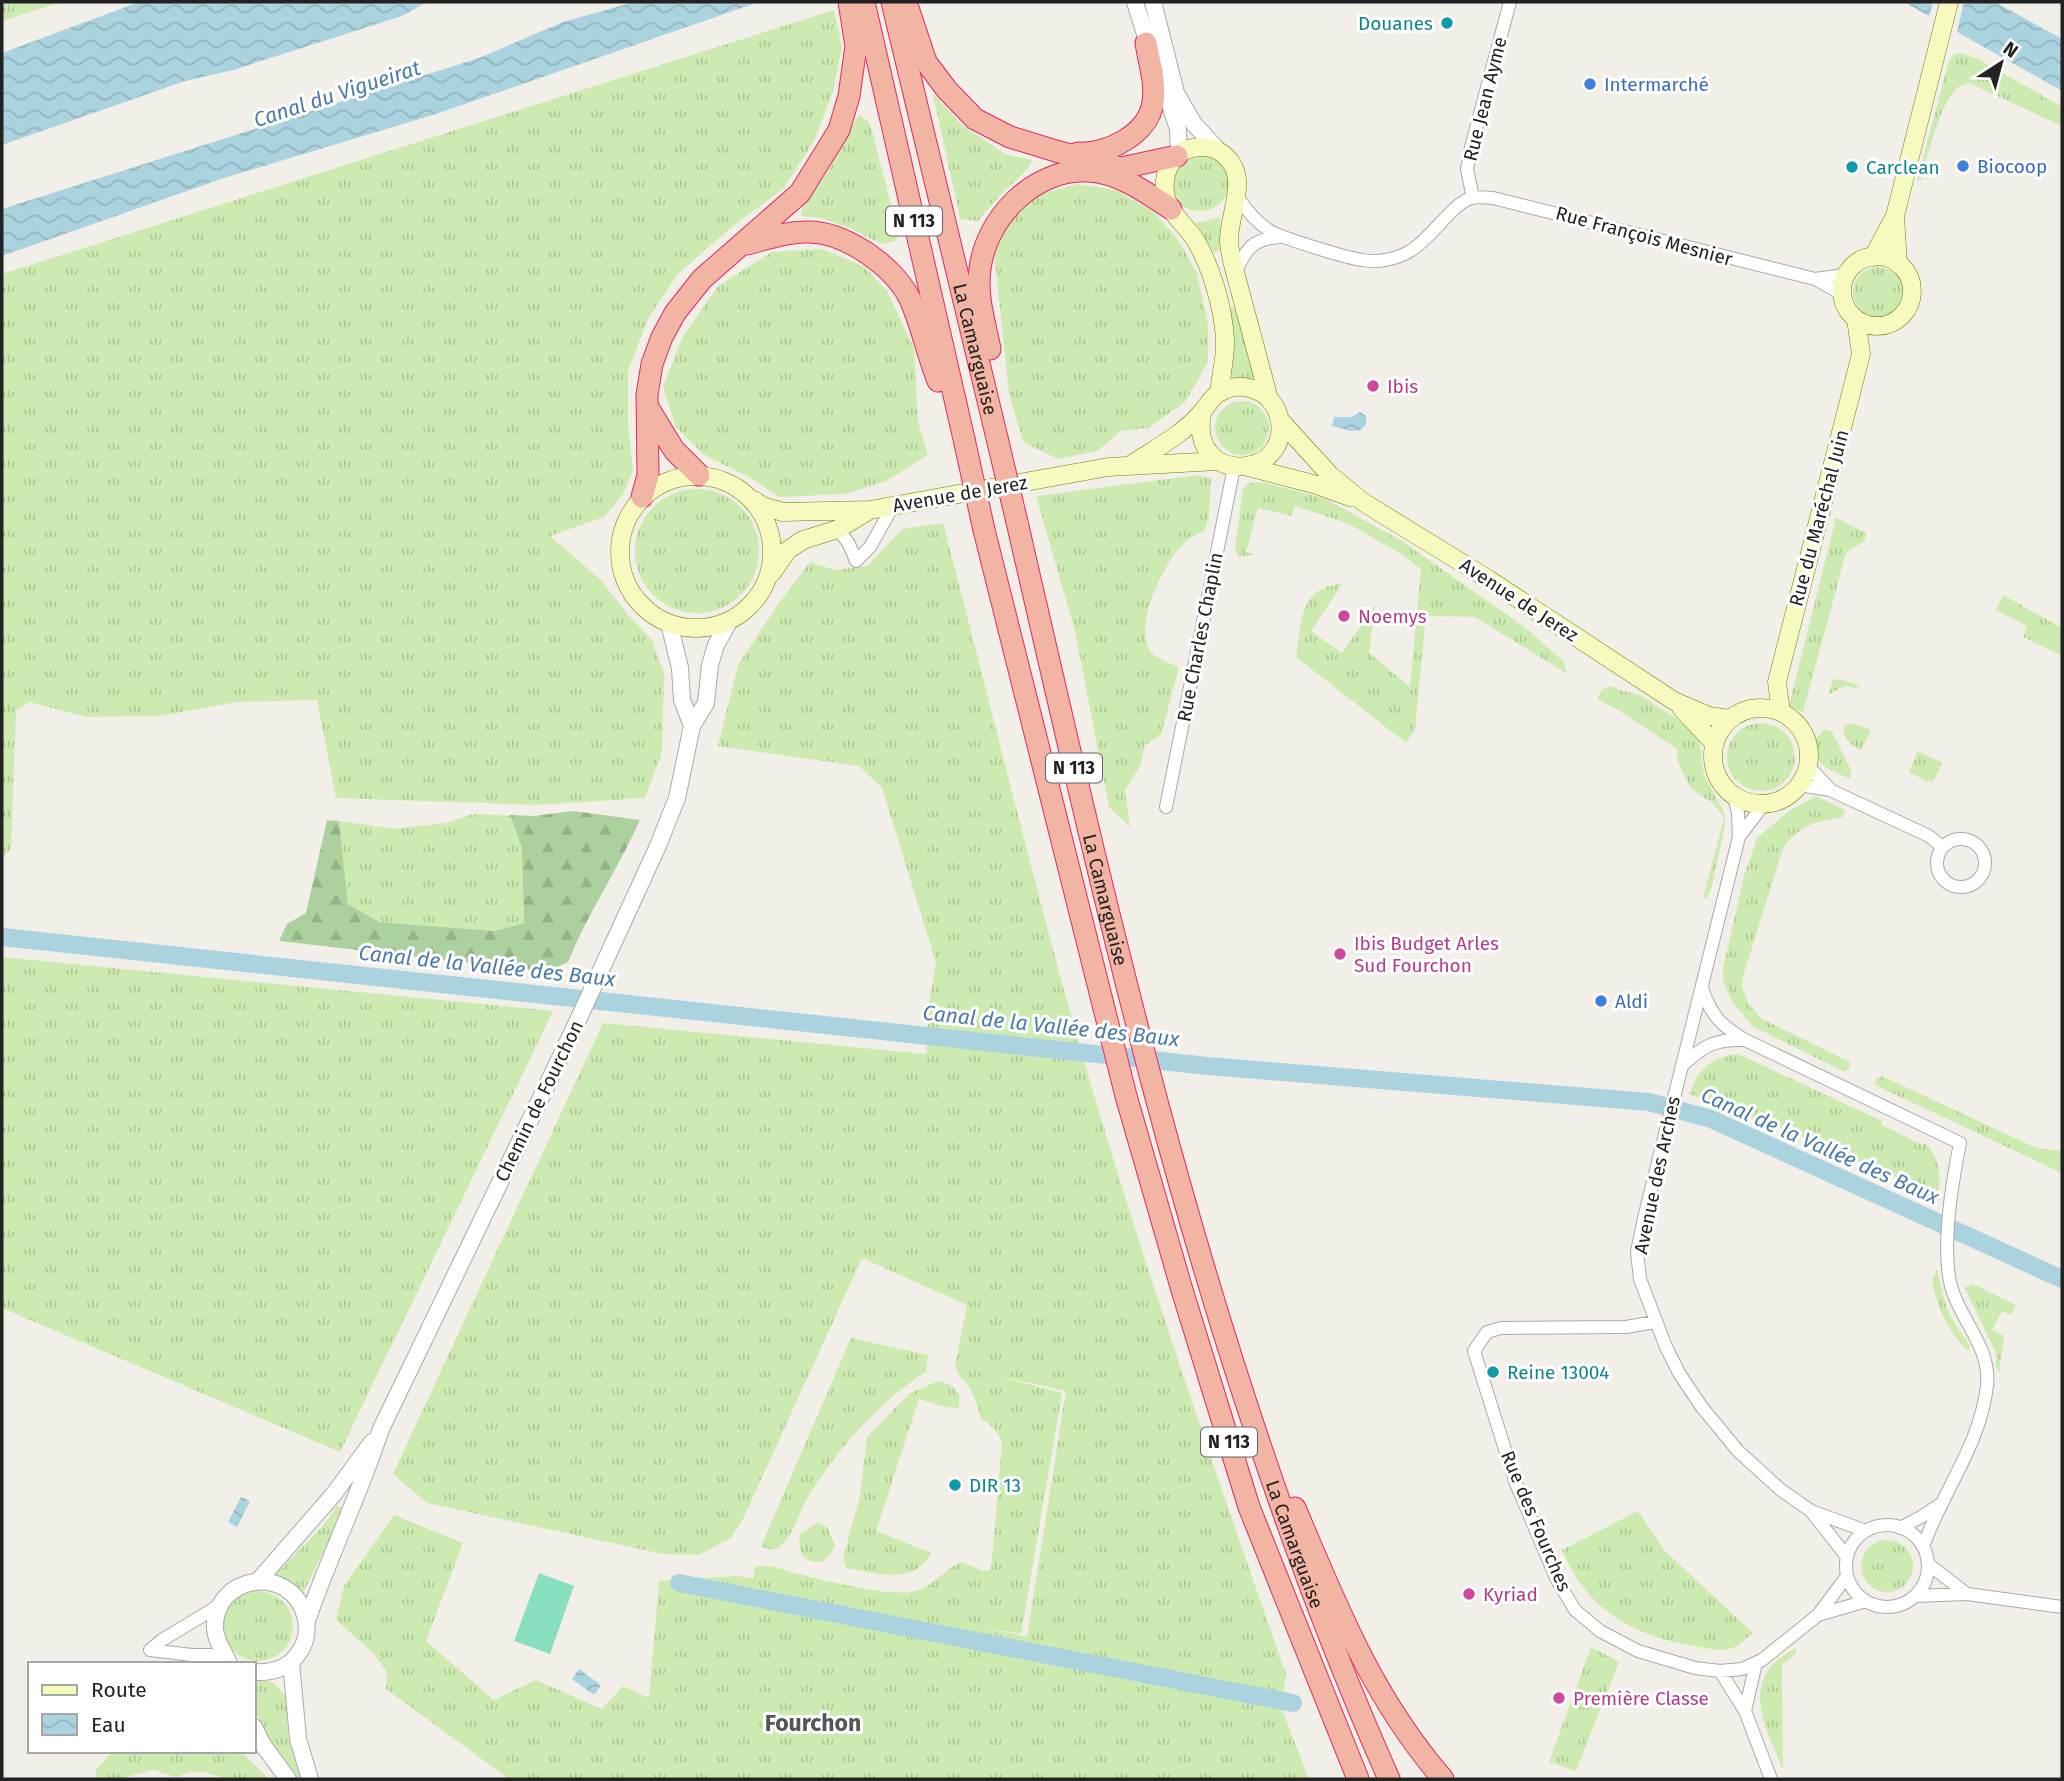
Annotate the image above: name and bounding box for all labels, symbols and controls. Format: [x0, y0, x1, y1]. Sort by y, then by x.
place label: Douanes [1358, 12, 1433, 35]
marker: Douanes [1439, 15, 1455, 31]
north arrow [1966, 28, 2036, 98]
street label: Rue Jean Ayme [1458, 34, 1512, 164]
text: N [1999, 37, 2023, 63]
water label: Canal du Vigueirat [250, 55, 424, 133]
place label: Intermarché [1604, 73, 1709, 96]
marker: Intermarché [1582, 76, 1598, 92]
place label: Biocoop [1977, 155, 2047, 178]
place label: Carclean [1866, 156, 1940, 179]
marker: Biocoop [1955, 158, 1971, 174]
marker: Carclean [1844, 159, 1860, 175]
street label: Rue François Mesnier [1553, 201, 1736, 271]
road number: N 113 [886, 206, 942, 236]
street label: La Camarguaise [949, 281, 1003, 417]
place label: Ibis [1387, 375, 1418, 398]
marker: Ibis [1365, 378, 1381, 394]
street label: Rue du Maréchal Juin [1784, 427, 1854, 609]
street label: Avenue de Jerez [891, 471, 1029, 517]
street label: Rue Charles Chaplin [1172, 550, 1228, 724]
street label: Avenue de Jerez [1456, 553, 1582, 647]
place label: Noemys [1358, 605, 1427, 628]
marker: Noemys [1336, 608, 1352, 624]
road number: N 113 [1046, 754, 1102, 782]
street label: La Camarguaise [1078, 832, 1133, 968]
place label: Ibis Budget Arles Sud Fourchon [1354, 932, 1499, 977]
water label: Canal de la Vallée des Baux [357, 940, 617, 993]
marker: Ibis Budget Arles Sud Fourchon [1332, 946, 1348, 962]
place label: Aldi [1615, 990, 1648, 1013]
marker: Aldi [1593, 993, 1609, 1009]
water label: Canal de la Vallée des Baux [921, 1000, 1181, 1053]
street label: Chemin de Fourchon [490, 1017, 588, 1185]
water label: Canal de la Vallée des Baux [1697, 1082, 1944, 1211]
street label: Avenue des Arches [1629, 1094, 1685, 1256]
place label: Reine 13004 [1507, 1361, 1609, 1384]
marker: Reine 13004 [1485, 1364, 1501, 1380]
road number: N 113 [1201, 1428, 1257, 1456]
street label: Rue des Fourches [1496, 1447, 1576, 1595]
place label: DIR 13 [969, 1474, 1021, 1497]
marker: DIR 13 [947, 1477, 963, 1493]
street label: La Camarguaise [1261, 1477, 1329, 1612]
place label: Kyriad [1483, 1583, 1538, 1606]
marker: Kyriad [1461, 1586, 1477, 1602]
legend [28, 1662, 256, 1753]
text: Route [91, 1677, 147, 1703]
place label: Première Classe [1573, 1687, 1709, 1710]
marker: Première Classe [1551, 1690, 1567, 1706]
district label: Fourchon [765, 1709, 861, 1737]
text: Eau [91, 1712, 126, 1738]

